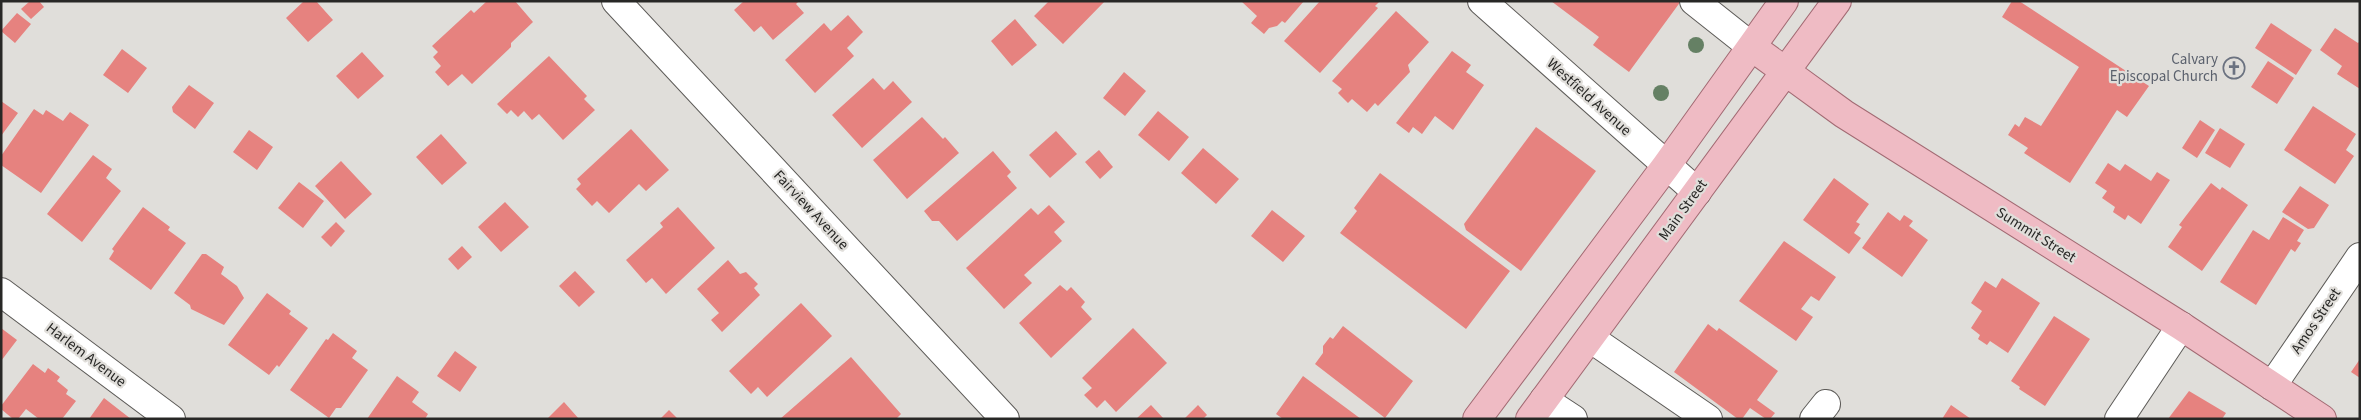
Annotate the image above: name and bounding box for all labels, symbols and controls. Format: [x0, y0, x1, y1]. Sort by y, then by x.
place label: Calvary Episcopal Church [2110, 49, 2218, 87]
street label: Westfield Avenue [1542, 53, 1636, 141]
church icon: Calvary Episcopal Church [2222, 56, 2246, 80]
street label: Fairview Avenue [769, 166, 853, 254]
street label: Main Street [1654, 175, 1712, 245]
street label: Summit Street [1992, 202, 2080, 268]
street label: Amos Street [2286, 284, 2346, 358]
street label: Harlem Avenue [42, 318, 130, 392]

